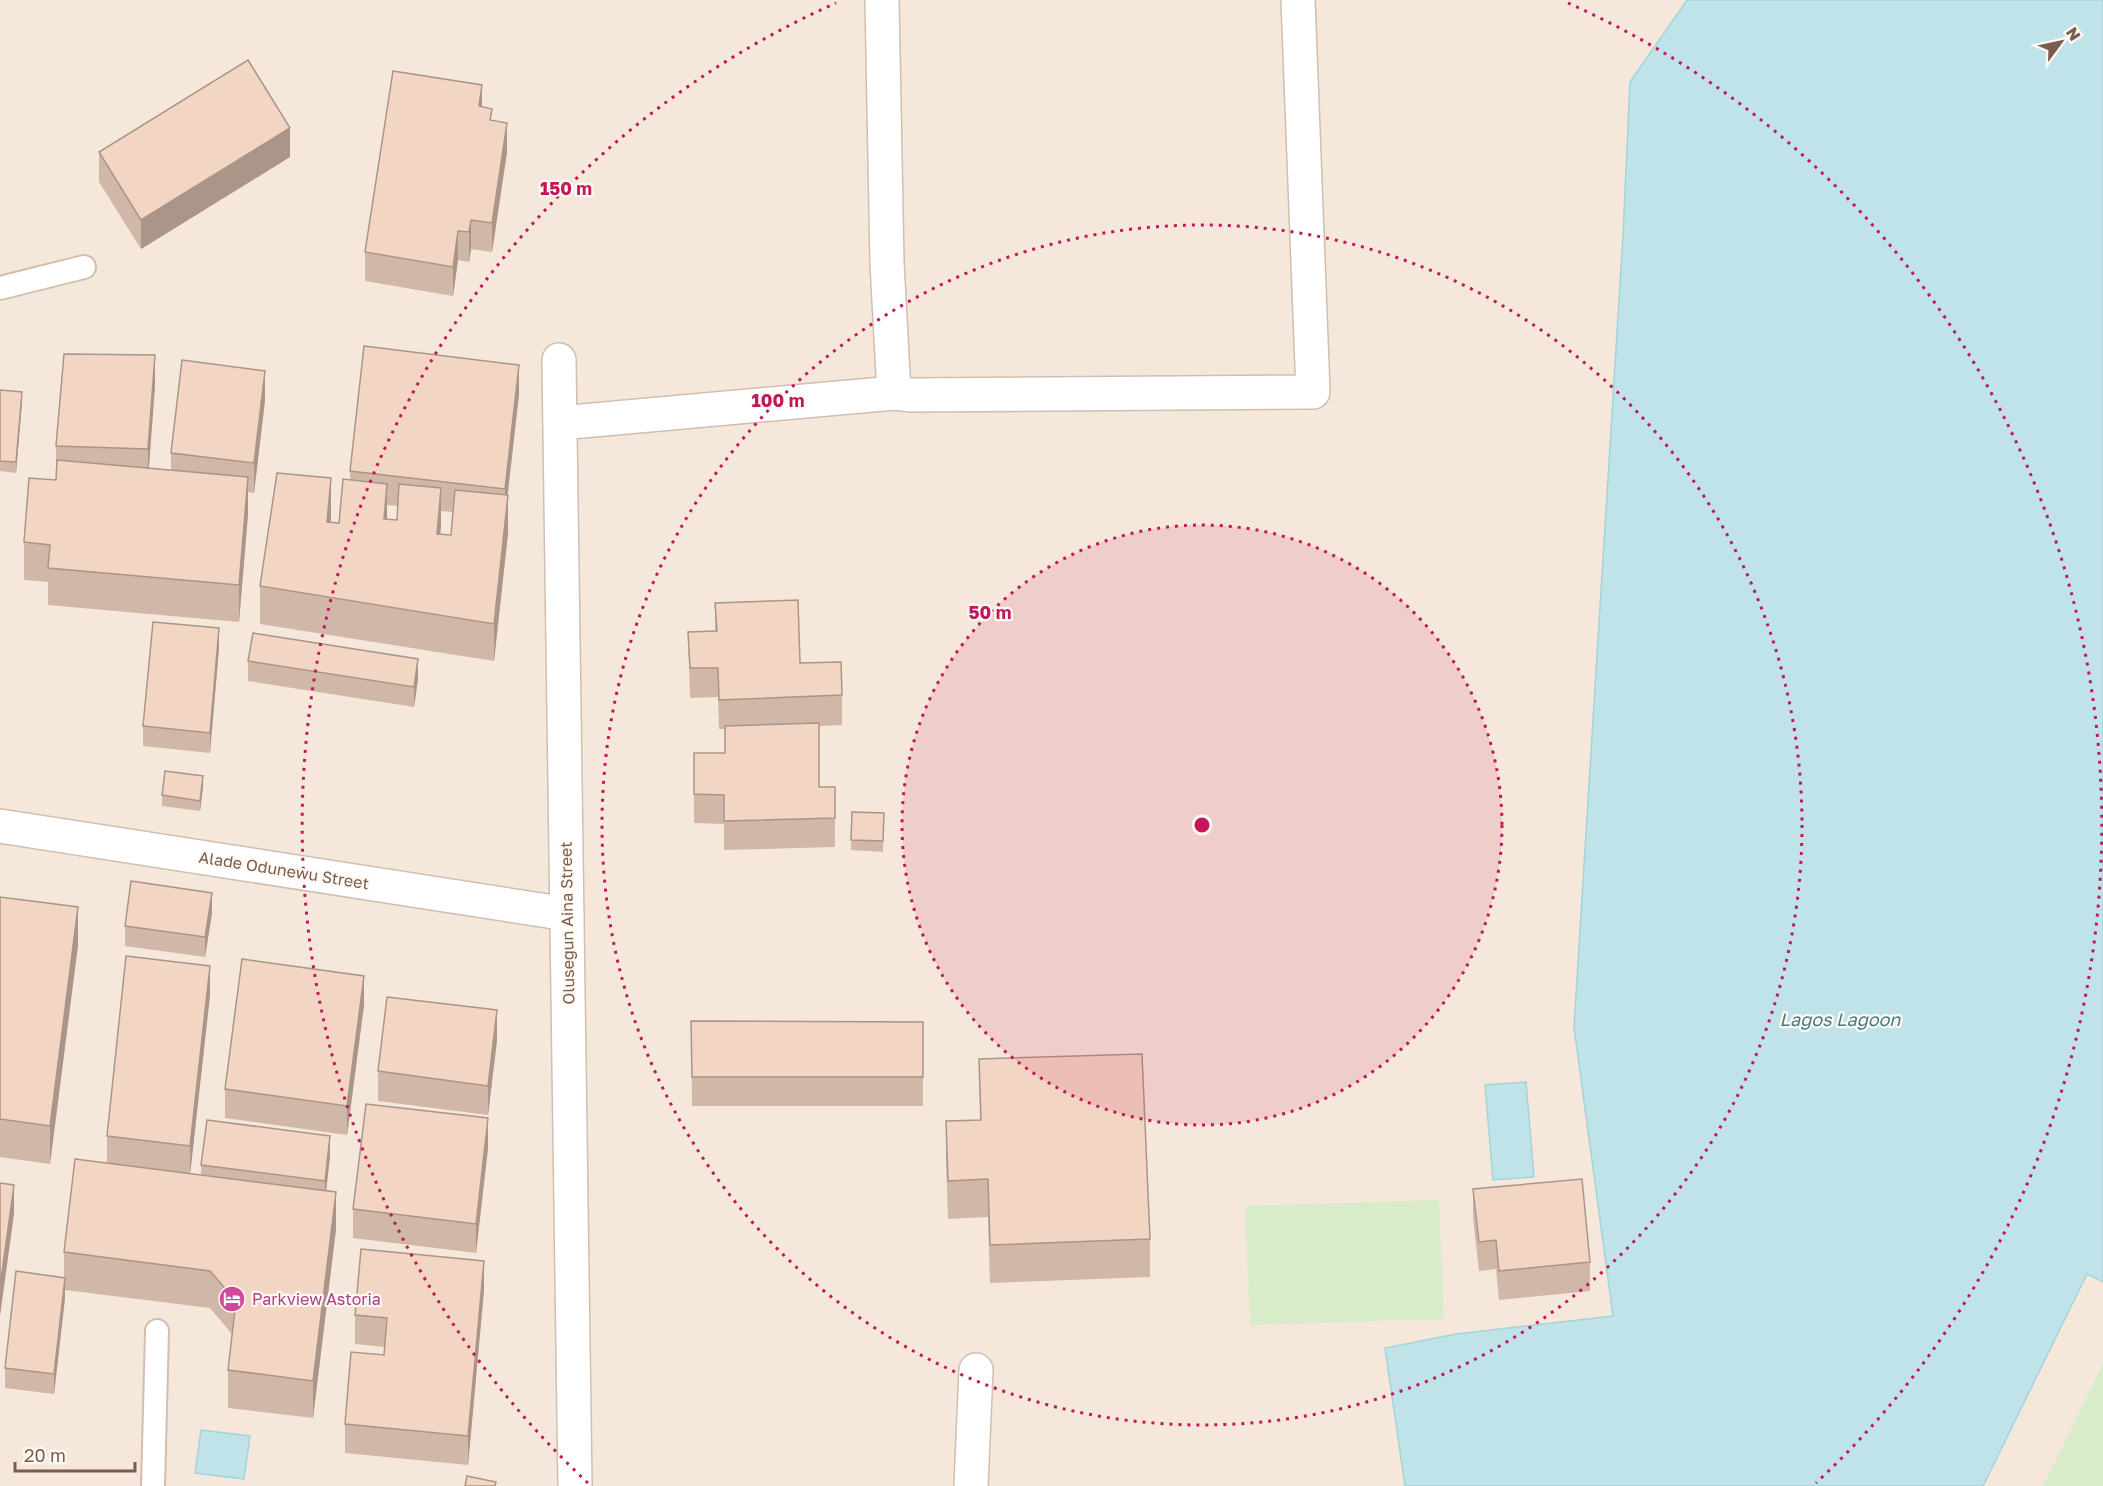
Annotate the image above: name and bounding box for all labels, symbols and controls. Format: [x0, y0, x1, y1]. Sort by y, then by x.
north arrow [2031, 12, 2091, 72]
text: N [2062, 23, 2085, 44]
text: 150 m [540, 177, 592, 199]
text: 100 m [752, 389, 804, 411]
text: 50 m [969, 601, 1011, 623]
centre of rings [1192, 815, 1212, 835]
street label: Olusegun Aina Street [556, 841, 578, 1005]
street label: Alade Odunewu Street [197, 847, 371, 893]
water label: Lagos Lagoon [1780, 1008, 1901, 1030]
hotel icon: Parkview Astoria [217, 1284, 247, 1314]
place label: Parkview Astoria [252, 1289, 381, 1309]
scale bar [15, 1435, 135, 1473]
text: 20 m [24, 1444, 66, 1466]

